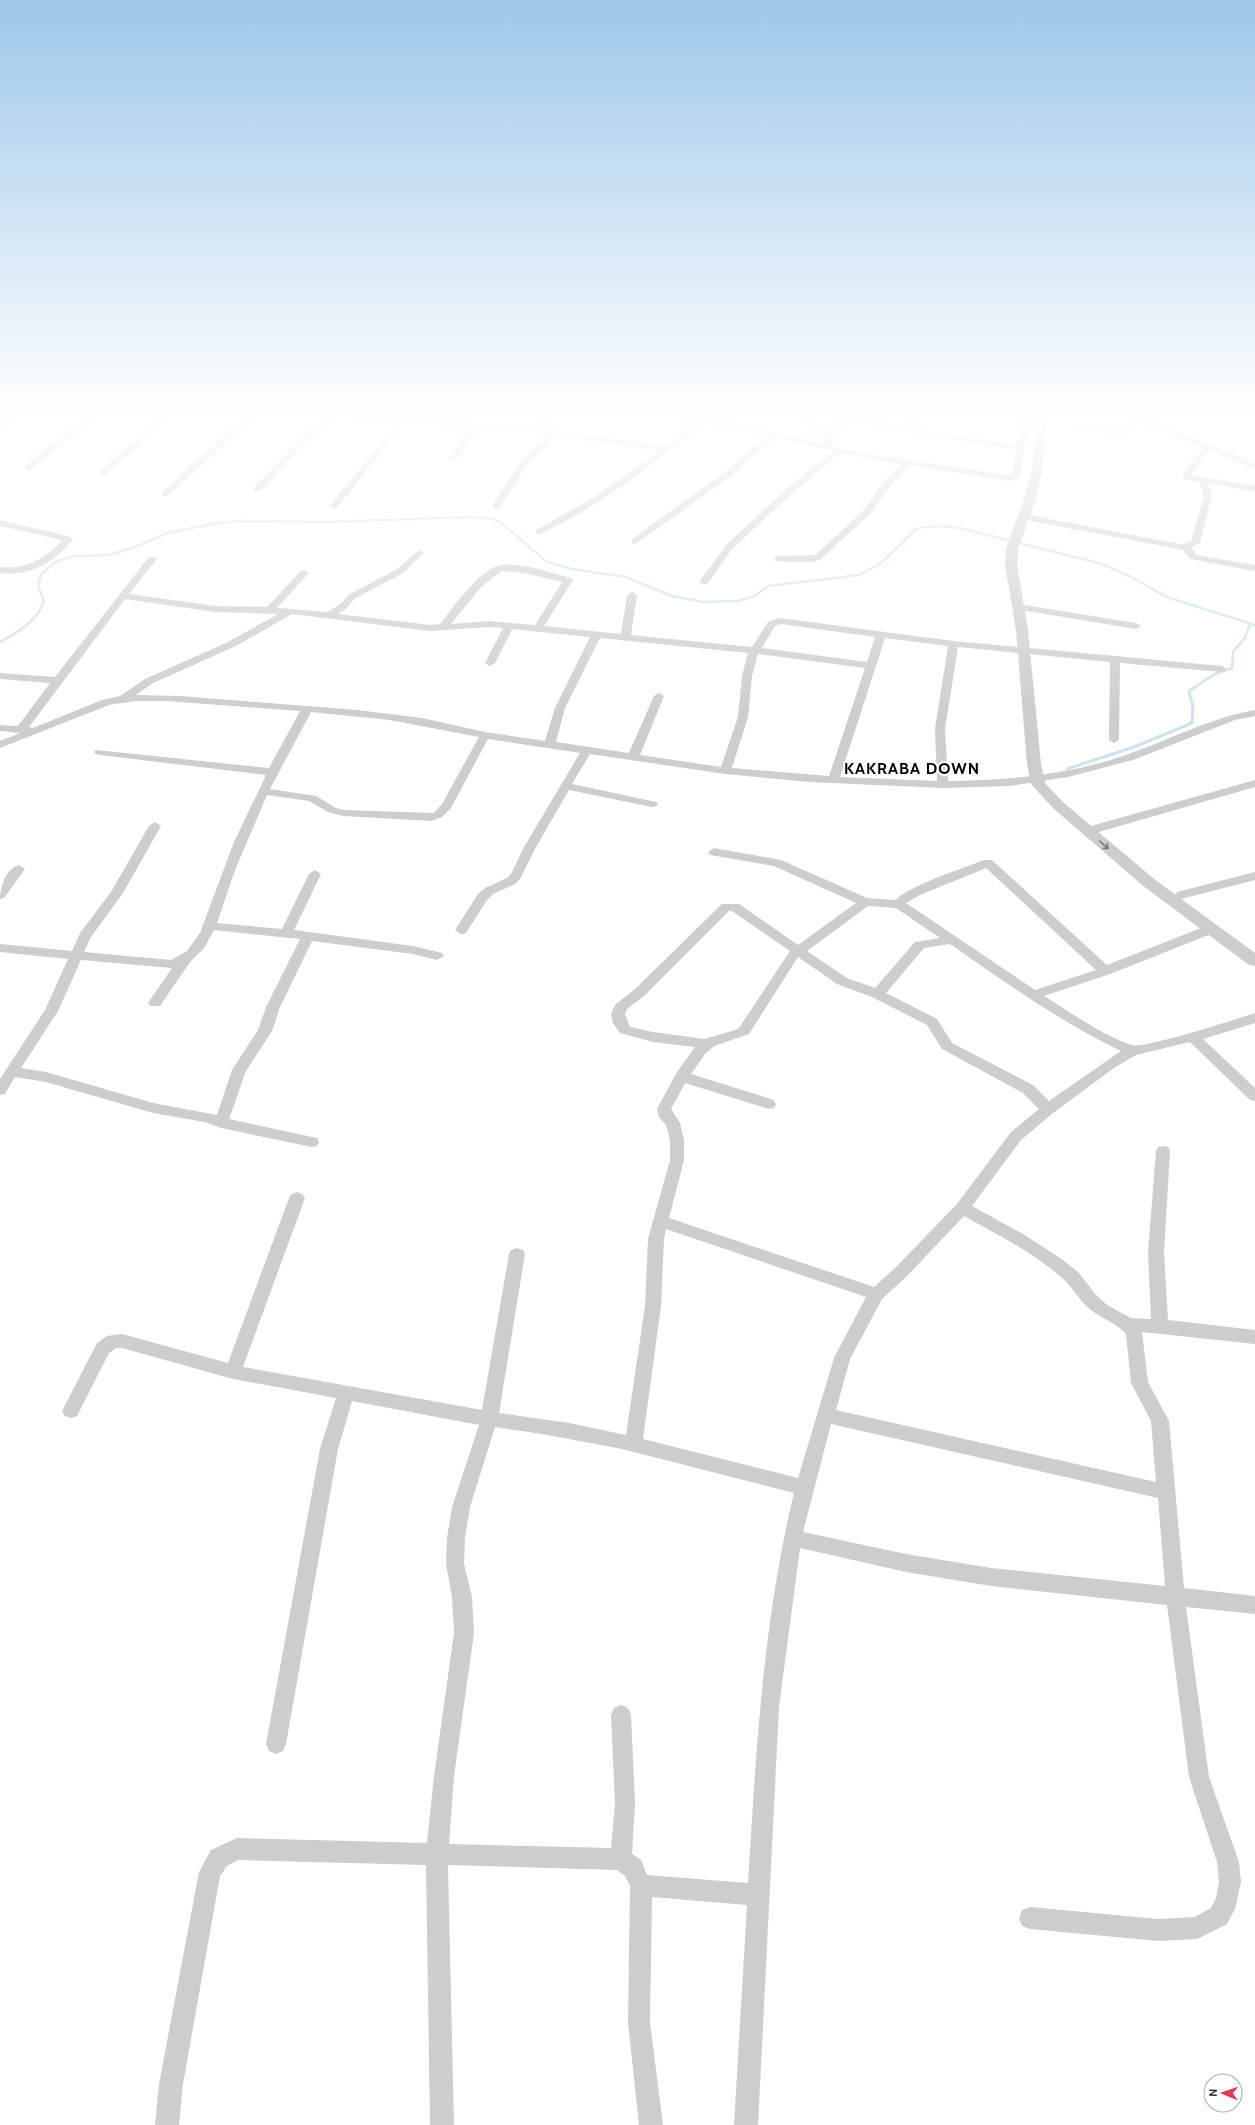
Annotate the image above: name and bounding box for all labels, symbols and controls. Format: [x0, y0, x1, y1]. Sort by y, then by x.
district label: KAKRABA DOWN [844, 759, 980, 778]
one-way arrow [1099, 841, 1109, 850]
north arrow [1203, 2073, 1243, 2113]
text: N [1206, 2089, 1220, 2097]

